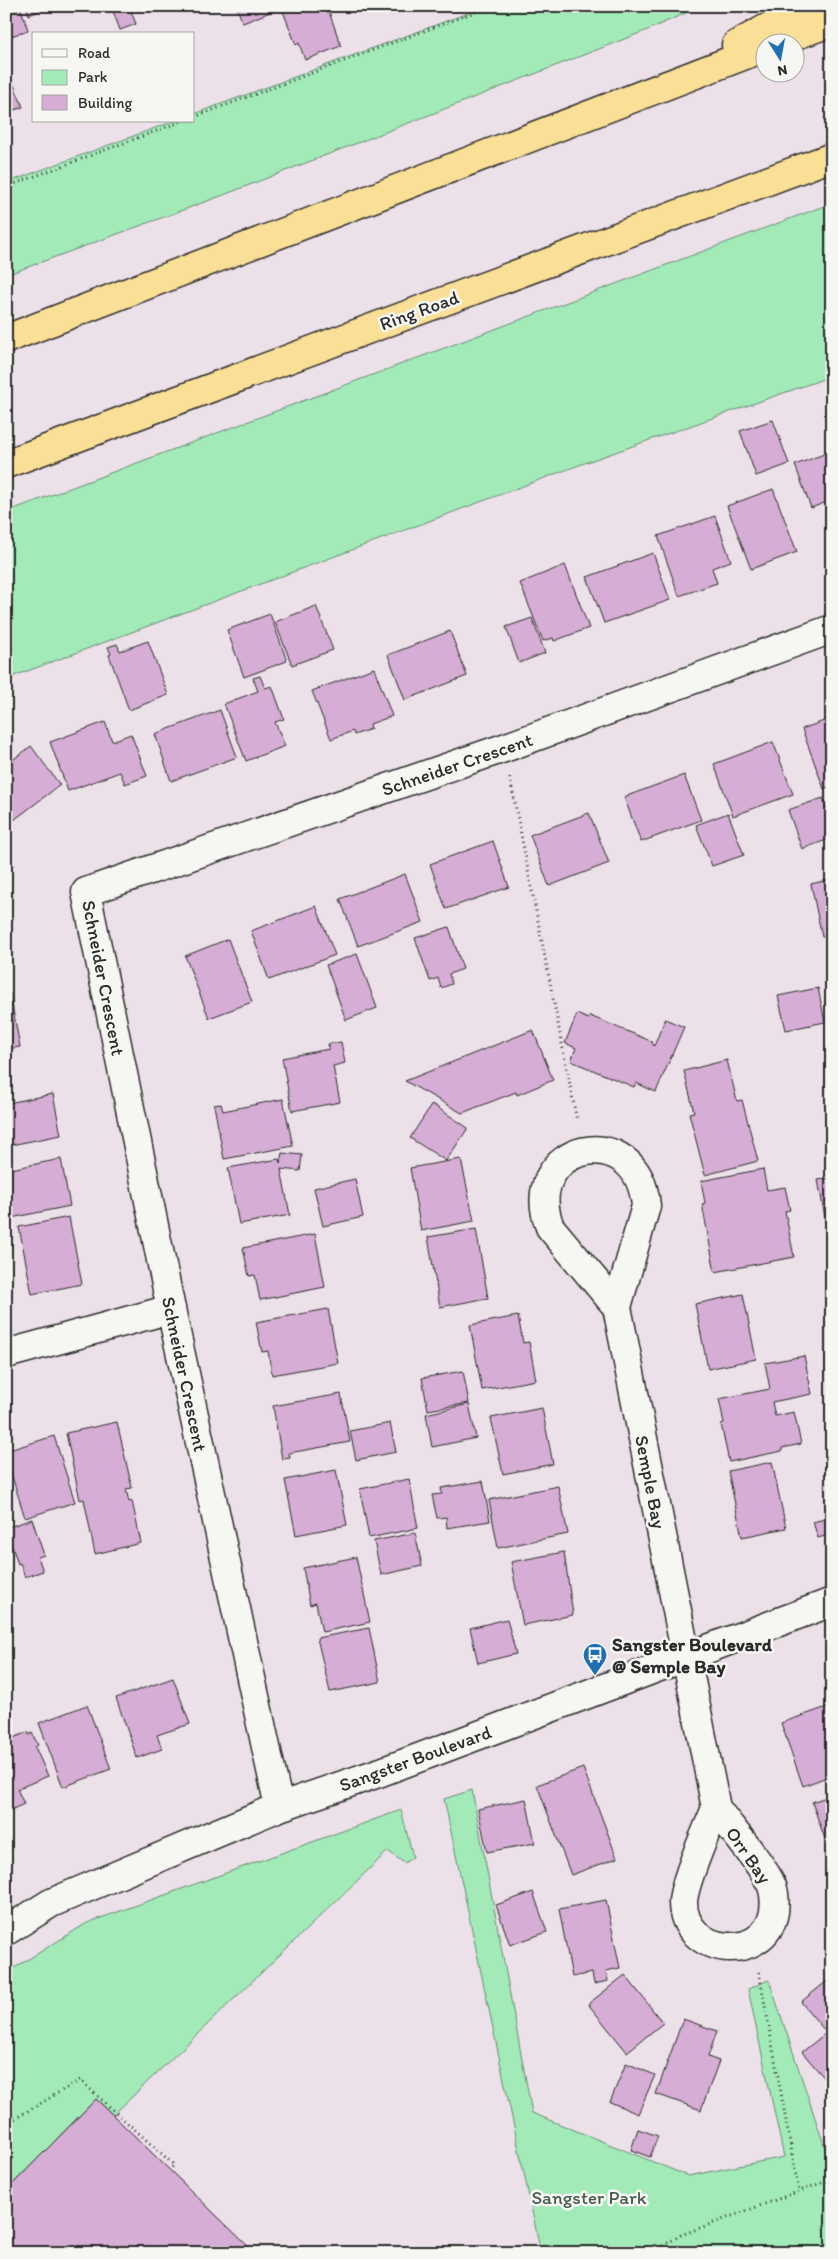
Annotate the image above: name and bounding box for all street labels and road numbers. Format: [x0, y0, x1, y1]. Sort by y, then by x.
street label: Ring Road [376, 285, 463, 335]
street label: Schneider Crescent [379, 728, 536, 801]
street label: Schneider Crescent [77, 898, 130, 1058]
street label: Schneider Crescent [157, 1294, 212, 1454]
street label: Semple Bay [630, 1433, 671, 1531]
street label: Sangster Boulevard [336, 1720, 495, 1797]
street label: Orr Bay [721, 1823, 776, 1888]

